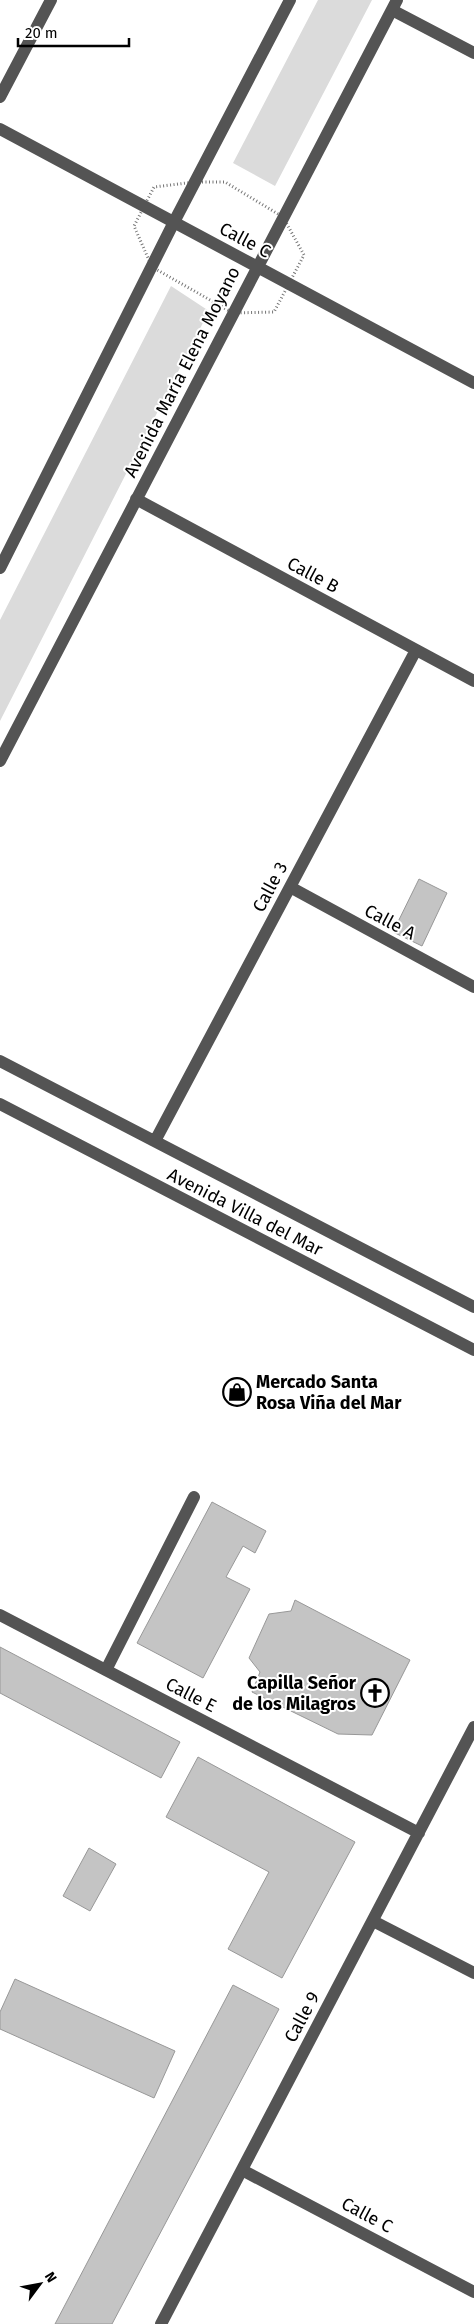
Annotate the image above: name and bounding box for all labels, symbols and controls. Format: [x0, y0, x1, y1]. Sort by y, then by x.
scale bar [18, 15, 129, 47]
text: 20 m [25, 24, 58, 42]
street label: Calle C [216, 217, 274, 263]
street label: Avenida María Elena Moyano [119, 263, 245, 481]
street label: Calle B [283, 552, 343, 598]
street label: Calle 3 [248, 858, 292, 916]
street label: Calle A [361, 899, 420, 945]
street label: Avenida Villa del Mar [164, 1163, 326, 1261]
place label: Mercado Santa Rosa Viña del Mar [256, 1371, 402, 1414]
shop icon: Mercado Santa Rosa Viña del Mar [222, 1377, 252, 1407]
place label: Capilla Señor de los Milagros [232, 1672, 357, 1715]
street label: Calle E [162, 1673, 220, 1717]
church icon: Capilla Señor de los Milagros [360, 1678, 390, 1708]
street label: Calle 9 [280, 1988, 324, 2046]
street label: Calle C [338, 2192, 396, 2238]
north arrow [15, 2259, 65, 2309]
text: N [41, 2269, 60, 2286]

